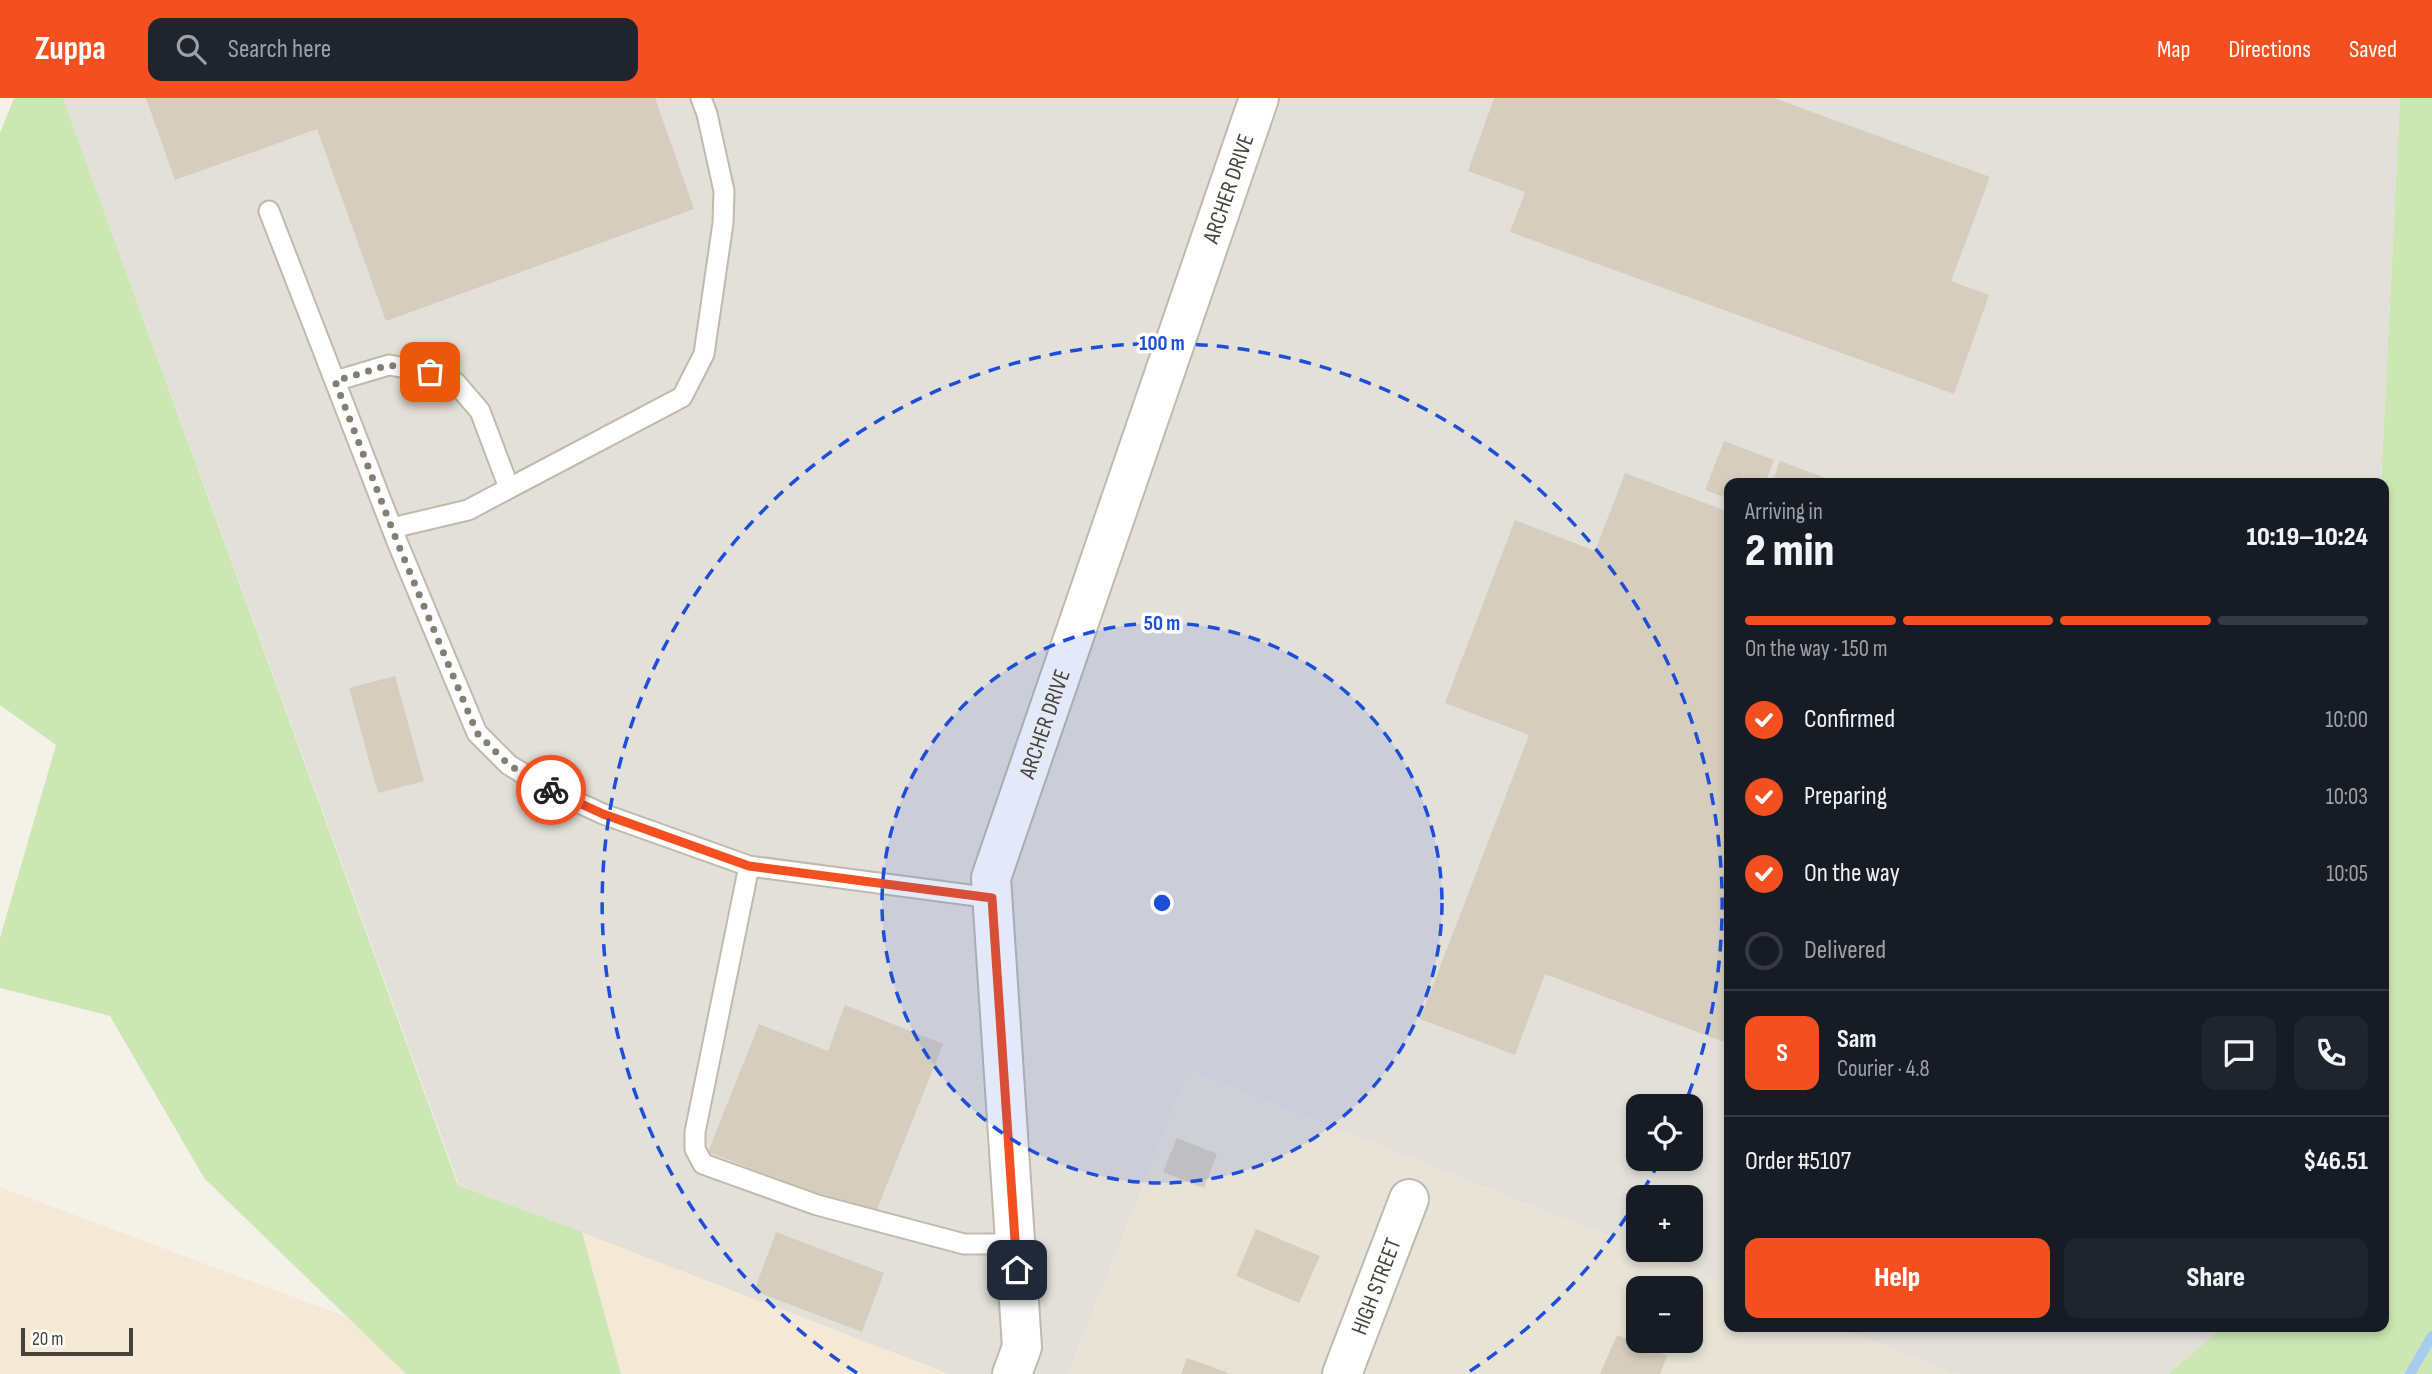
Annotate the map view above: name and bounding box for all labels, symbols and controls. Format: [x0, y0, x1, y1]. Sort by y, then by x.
search box [148, 18, 638, 81]
text: Zuppa [35, 29, 106, 69]
icon: search [172, 30, 210, 68]
text: Search here [228, 34, 331, 65]
text: Map [2157, 35, 2190, 64]
text: Directions [2228, 35, 2311, 64]
text: Saved [2349, 35, 2397, 64]
street label: ARCHER DRIVE [1197, 131, 1261, 248]
text: 100 m [1139, 331, 1185, 356]
pin [400, 342, 460, 402]
icon: bag [411, 353, 449, 391]
text: Arriving in [1745, 498, 1823, 526]
text: 10:19–10:24 [2246, 522, 2368, 553]
text: 2 min [1745, 524, 1834, 579]
text: 50 m [1144, 611, 1180, 636]
text: On the way · 150 m [1745, 635, 1888, 663]
street label: ARCHER DRIVE [1013, 666, 1077, 783]
icon: check [1745, 701, 1783, 739]
text: Confirmed [1804, 704, 1895, 735]
text: 10:00 [2325, 706, 2368, 734]
courier [516, 755, 586, 825]
icon: bike [532, 771, 570, 809]
icon: check [1745, 778, 1783, 816]
text: Preparing [1804, 781, 1887, 812]
text: 10:03 [2326, 783, 2368, 811]
icon: check [1745, 855, 1783, 893]
text: On the way [1804, 858, 1900, 889]
text: 10:05 [2326, 860, 2368, 888]
centre of rings [1150, 891, 1174, 915]
text: Delivered [1804, 935, 1886, 966]
button: chat [2202, 1016, 2276, 1090]
button: phone [2294, 1016, 2368, 1090]
text: Sam [1837, 1024, 1877, 1055]
text: S [1776, 1038, 1788, 1069]
text: Courier · 4.8 [1837, 1055, 1930, 1083]
map controls [1626, 1094, 1703, 1353]
button: locate [1626, 1094, 1703, 1171]
text: Order #5107 [1745, 1146, 1851, 1177]
text: $46.51 [2303, 1146, 2368, 1177]
button: + [1626, 1185, 1703, 1262]
street label: HIGH STREET [1345, 1234, 1408, 1339]
button: Help [1745, 1238, 2050, 1318]
button: Share [2064, 1238, 2368, 1318]
pin [987, 1240, 1047, 1300]
icon: home [998, 1251, 1036, 1289]
button: − [1626, 1276, 1703, 1353]
scale bar [21, 1325, 133, 1357]
text: 20 m [32, 1328, 64, 1351]

